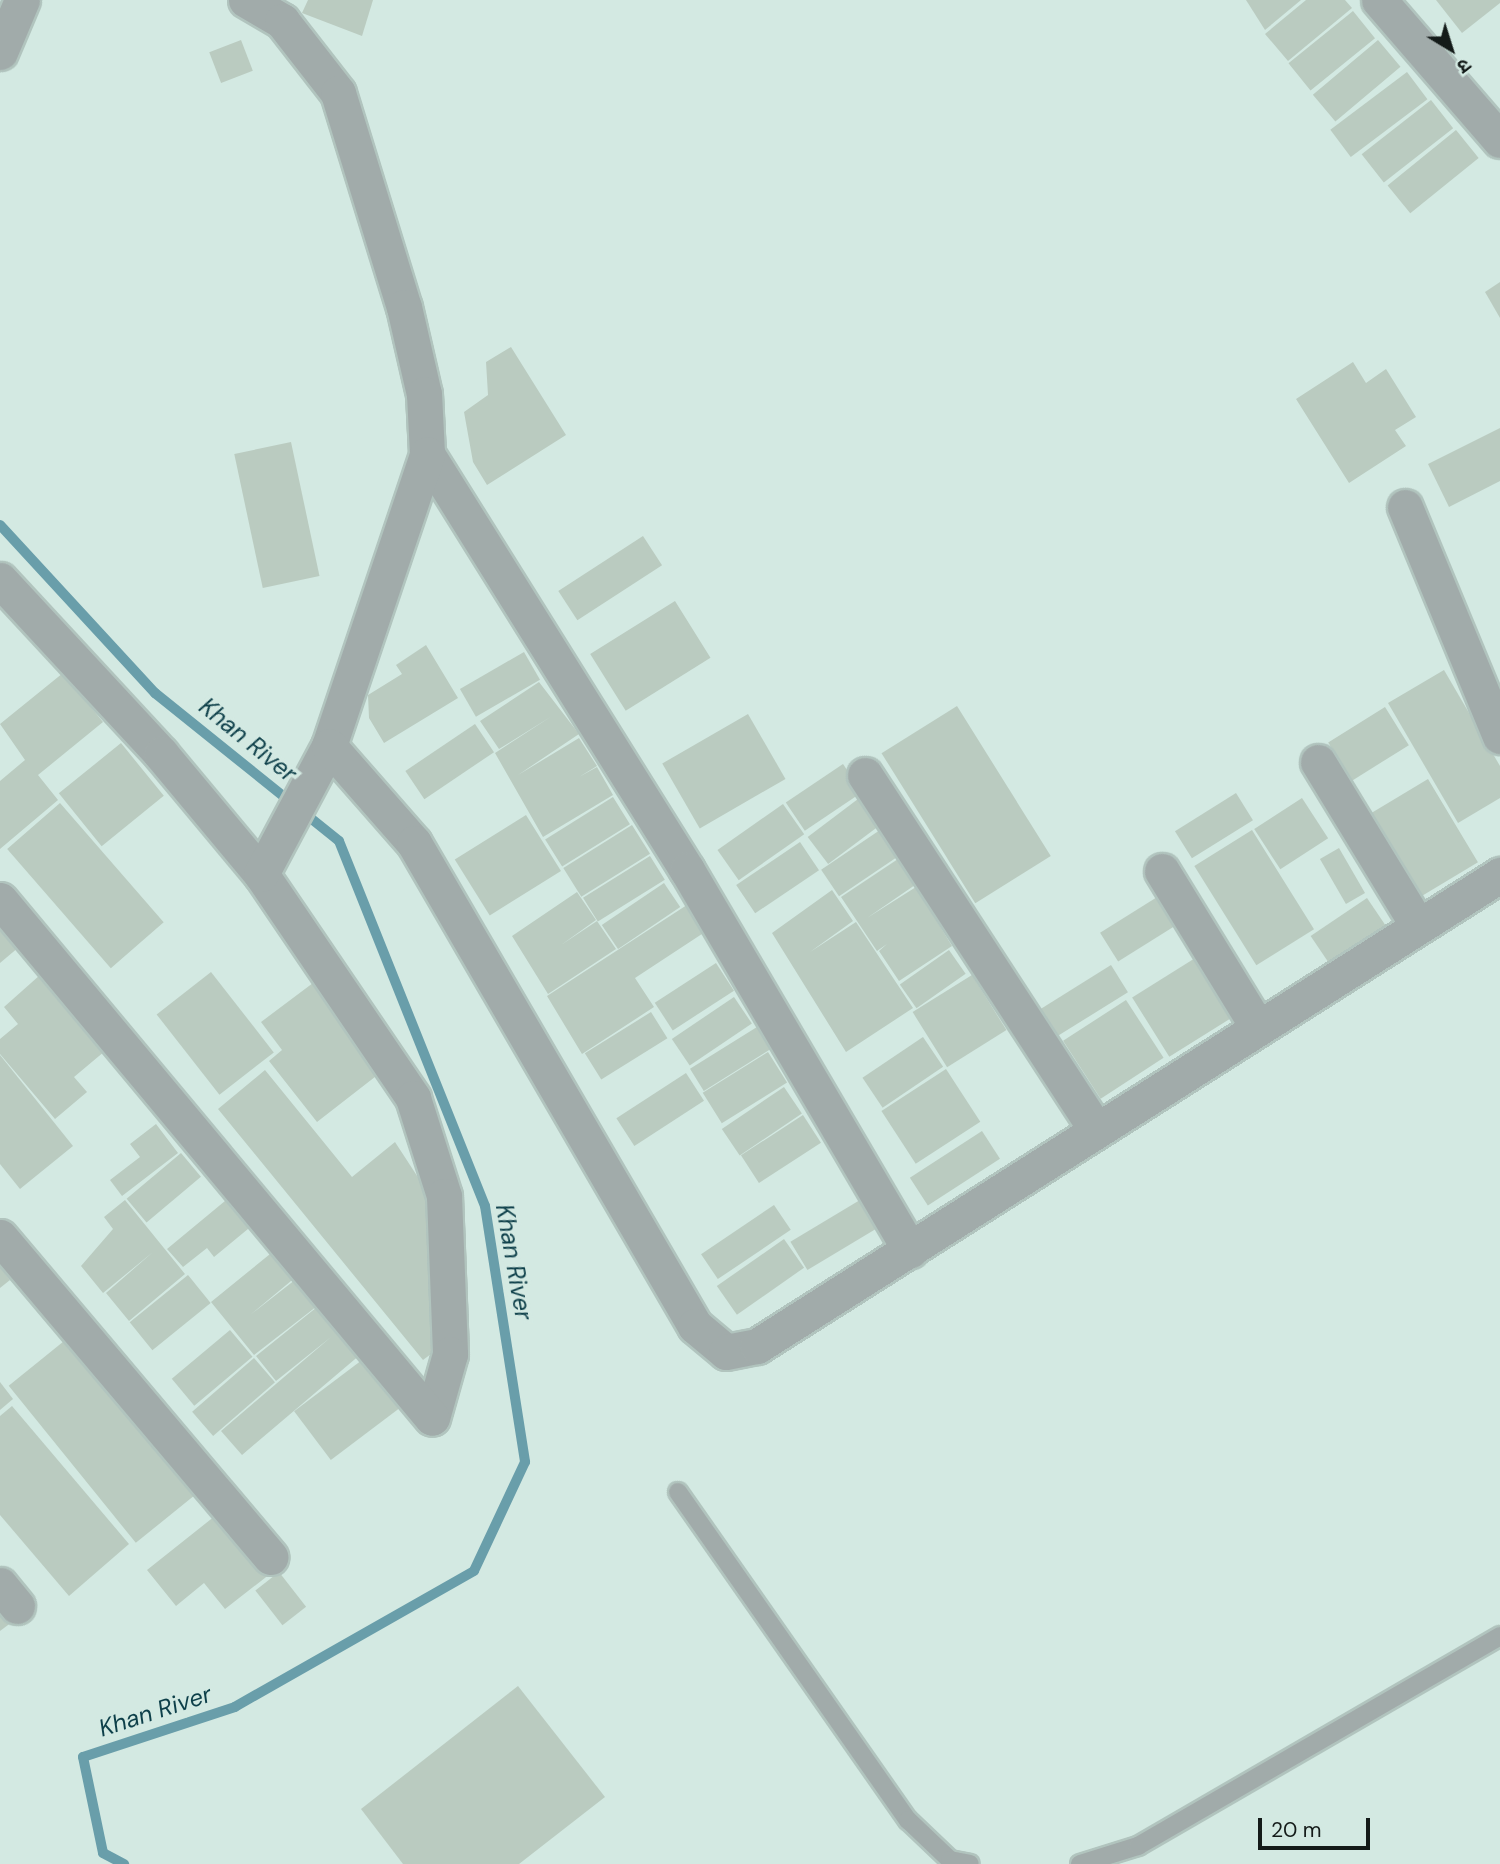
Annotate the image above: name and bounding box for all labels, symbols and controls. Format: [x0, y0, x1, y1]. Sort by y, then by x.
north arrow [1416, 14, 1486, 84]
text: उ [1452, 53, 1476, 79]
water label: Khan River [194, 692, 302, 788]
water label: Khan River [490, 1202, 538, 1322]
water label: Khan River [95, 1679, 215, 1743]
scale bar [1262, 1804, 1374, 1848]
text: 20 m [1271, 1816, 1322, 1844]

